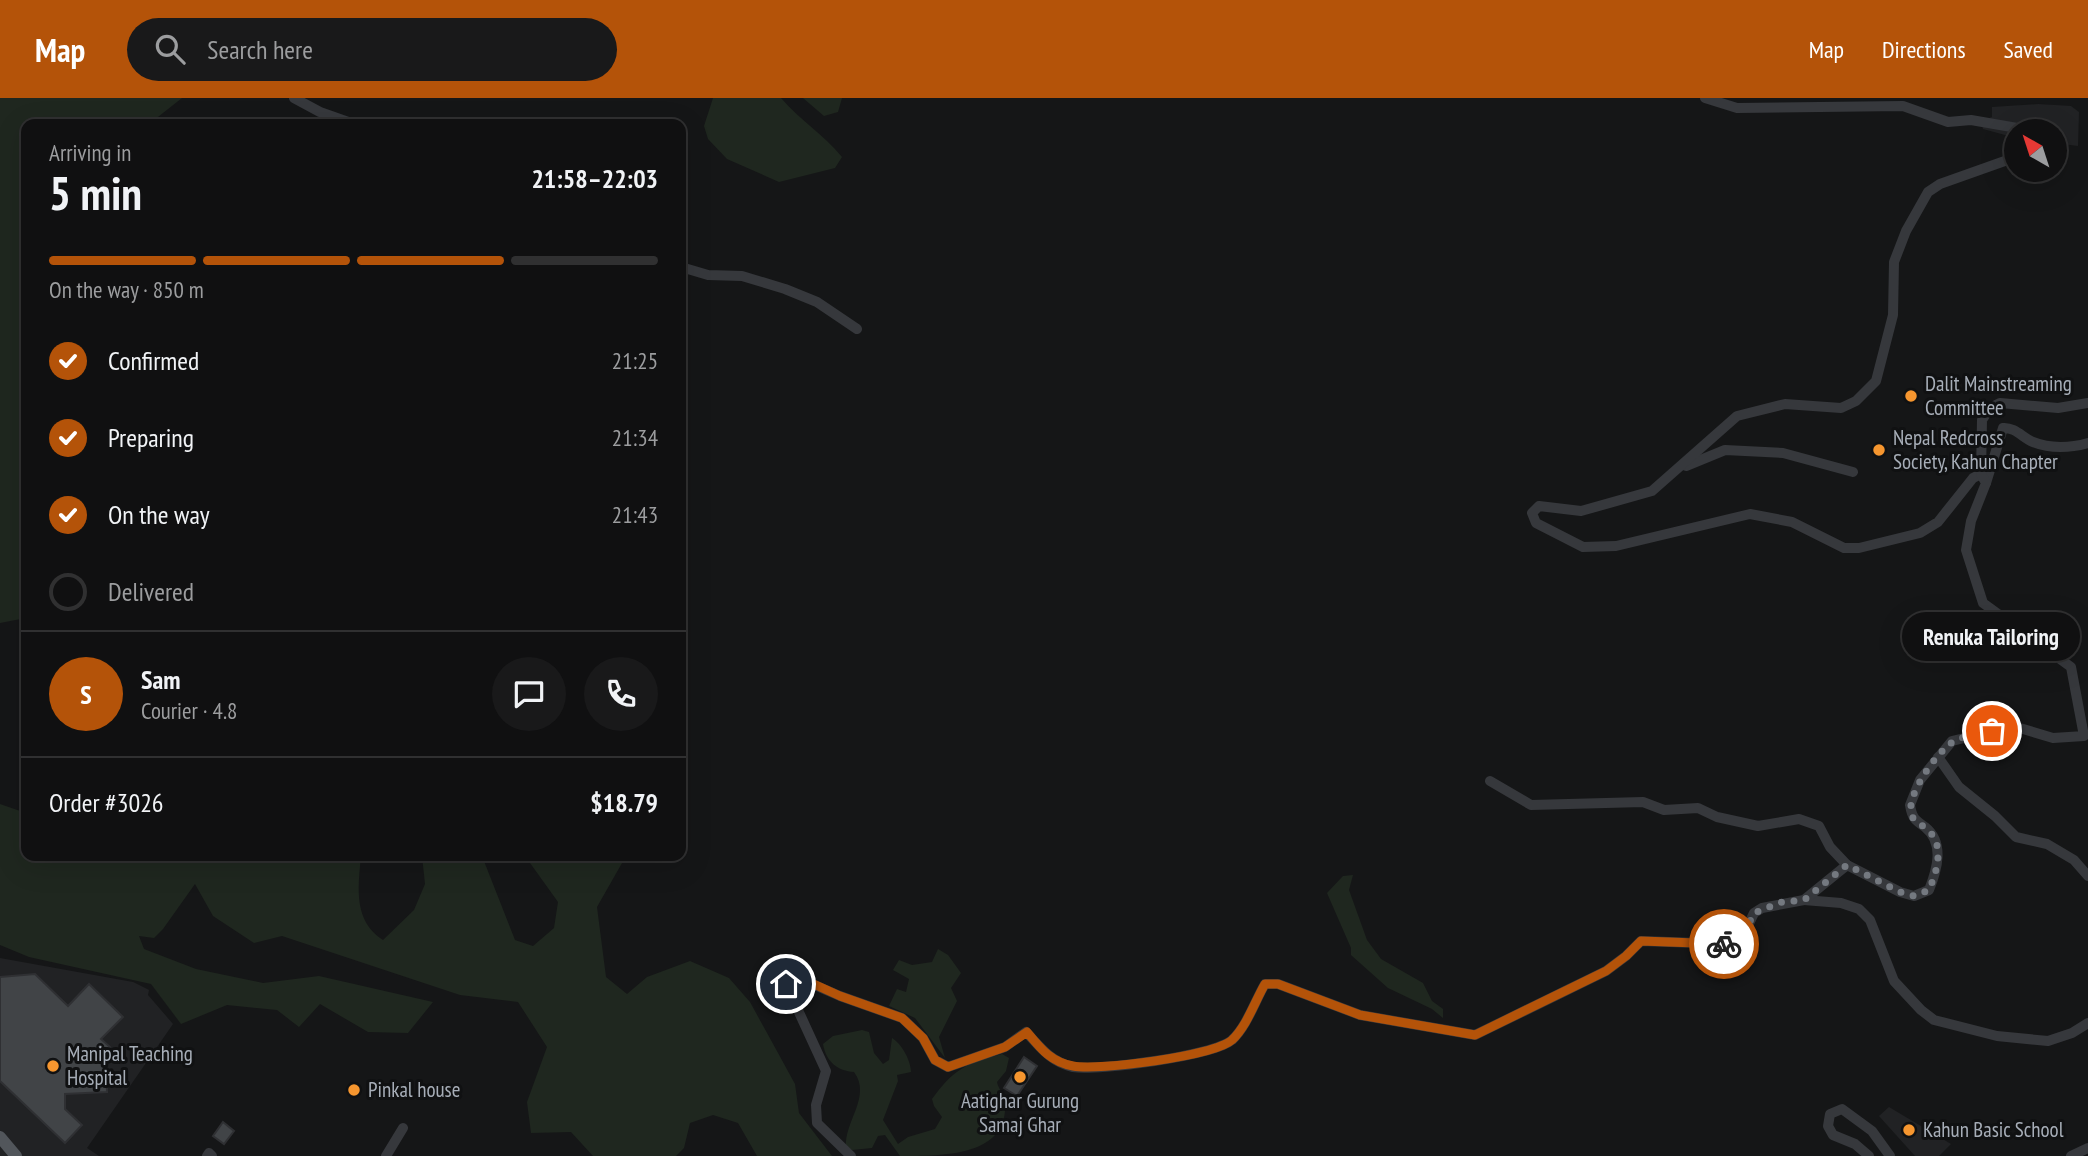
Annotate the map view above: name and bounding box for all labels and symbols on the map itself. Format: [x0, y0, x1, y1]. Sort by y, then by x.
north arrow [2004, 119, 2067, 182]
place label: Dalit Mainstreaming Committee [1925, 370, 2072, 421]
marker: Dalit Mainstreaming Committee [1903, 388, 1919, 404]
place label: Nepal Redcross Society, Kahun Chapter [1893, 424, 2058, 475]
marker: Nepal Redcross Society, Kahun Chapter [1871, 442, 1887, 458]
callout: Renuka Tailoring [1903, 612, 2081, 661]
pin [1962, 701, 2022, 761]
courier [1689, 909, 1759, 979]
pin [756, 954, 816, 1014]
place label: Manipal Teaching Hospital [67, 1040, 193, 1091]
marker: Manipal Teaching Hospital [45, 1058, 61, 1074]
marker: Aatighar Gurung Samaj Ghar [1012, 1069, 1028, 1085]
place label: Pinkal house [368, 1076, 460, 1103]
marker: Pinkal house [346, 1082, 362, 1098]
place label: Aatighar Gurung Samaj Ghar [961, 1087, 1079, 1138]
place label: Kahun Basic School [1923, 1116, 2064, 1143]
marker: Kahun Basic School [1901, 1122, 1917, 1138]

